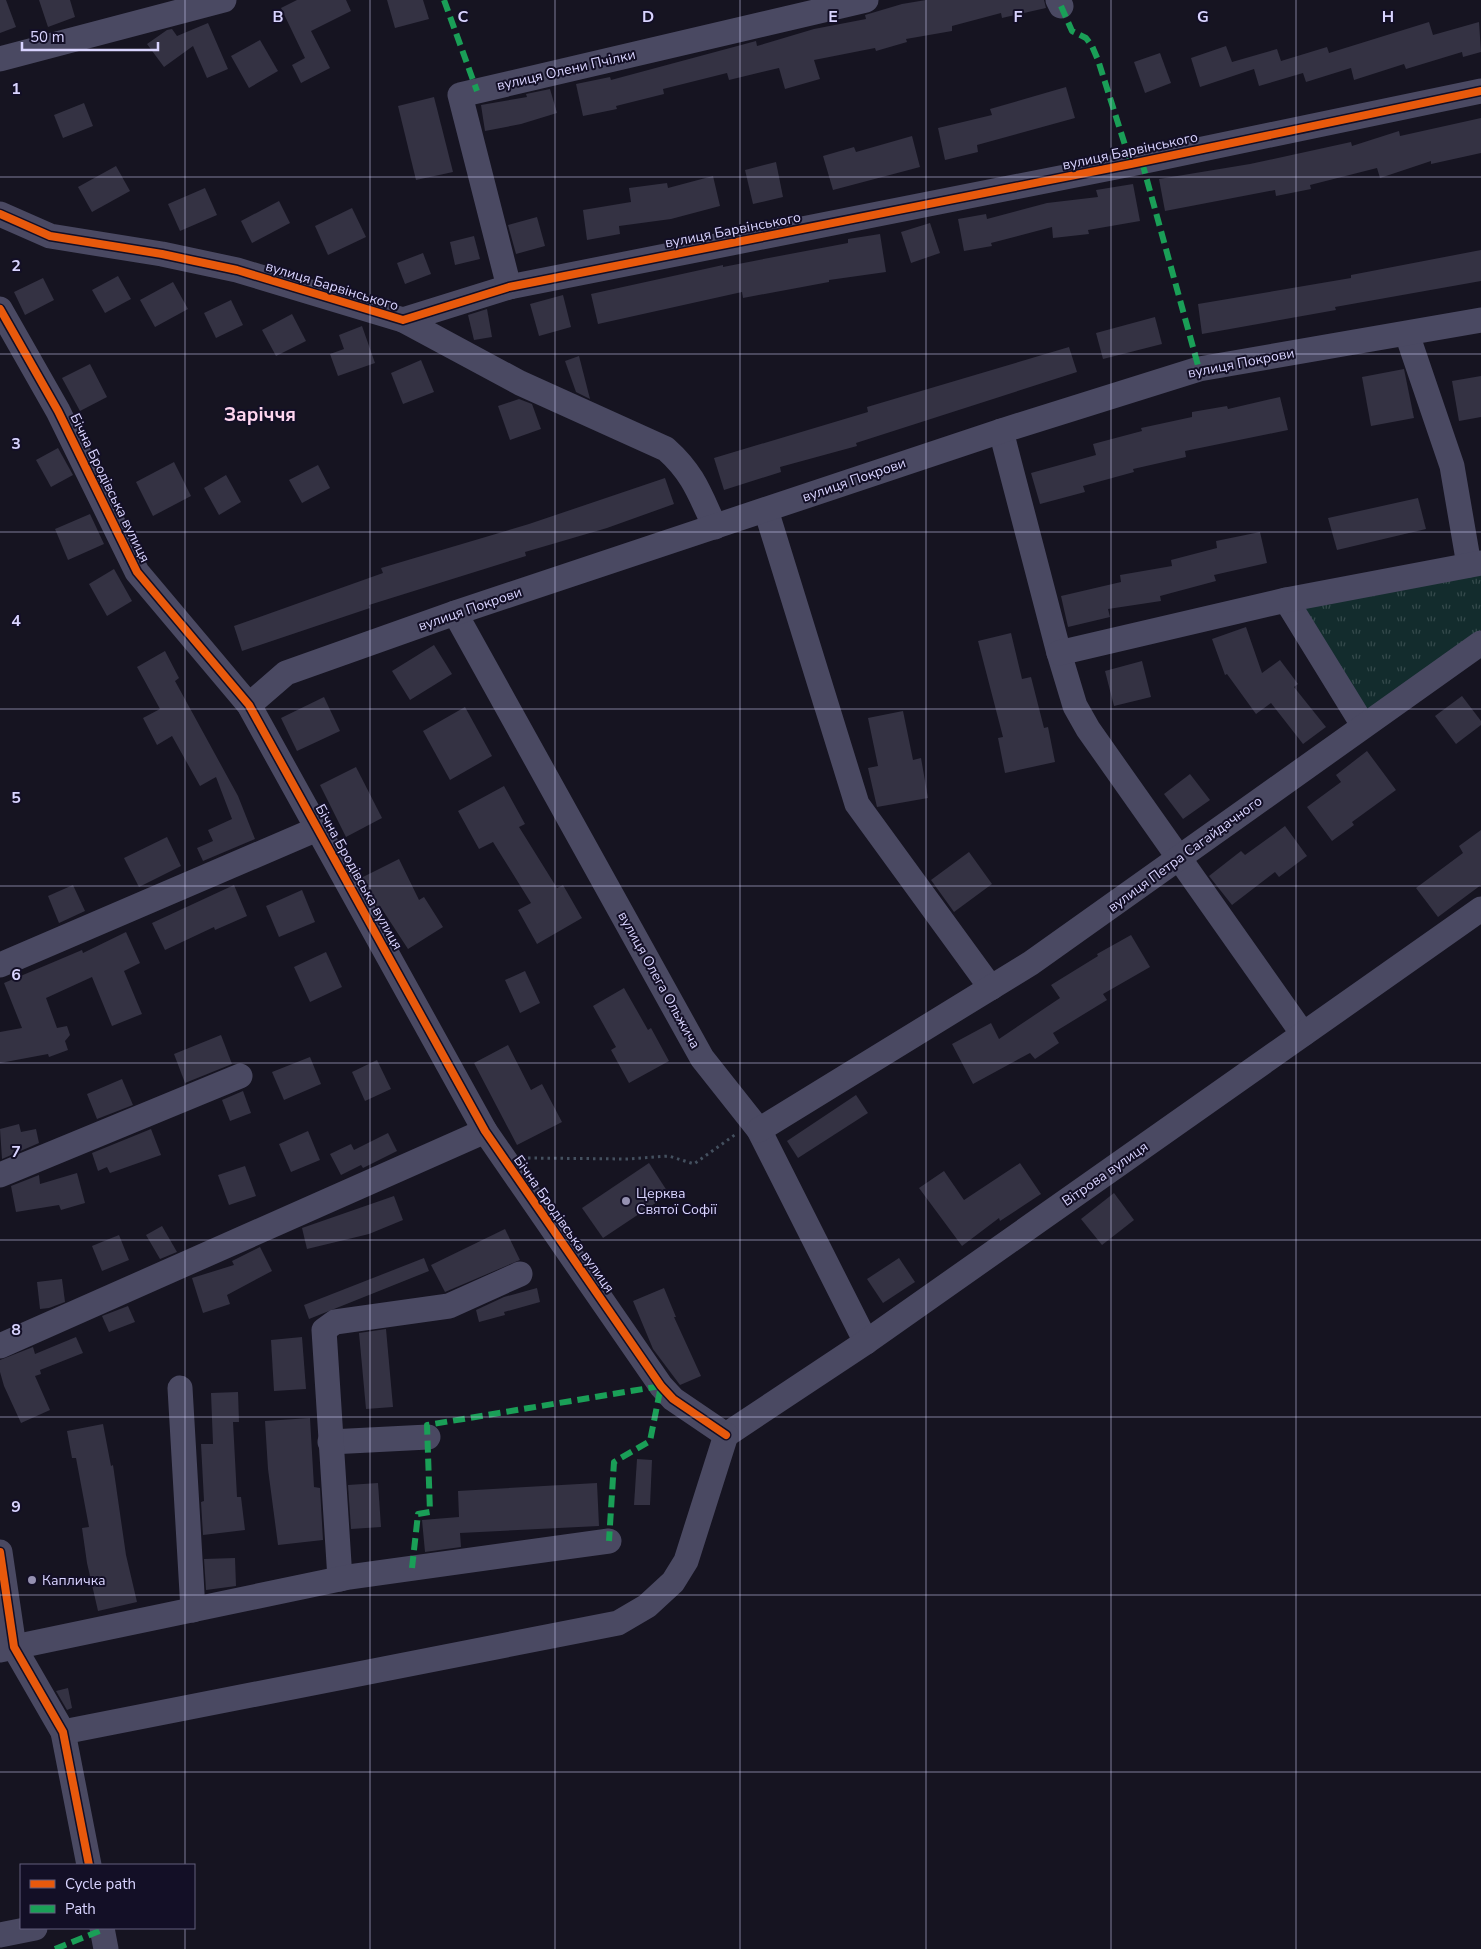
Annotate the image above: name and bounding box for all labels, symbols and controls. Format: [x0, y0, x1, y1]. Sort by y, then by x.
text: B [272, 6, 284, 28]
text: C [458, 6, 469, 28]
text: D [642, 6, 654, 28]
text: E [828, 6, 838, 28]
text: F [1014, 6, 1023, 28]
text: G [1197, 6, 1209, 28]
text: H [1382, 6, 1394, 28]
scale bar [22, 20, 159, 52]
text: 50 m [30, 27, 65, 47]
street label: вулиця Олени Пчілки [495, 45, 637, 95]
text: 1 [11, 78, 21, 100]
street label: вулиця Барвінського [1060, 127, 1200, 175]
street label: вулиця Барвінського [663, 207, 803, 253]
text: 2 [11, 255, 21, 277]
street label: вулиця Барвінського [263, 257, 401, 315]
street label: вулиця Покрови [1186, 343, 1296, 383]
district label: Заріччя [224, 402, 296, 428]
street label: Бічна Бродівська вулиця [66, 410, 154, 566]
text: 3 [11, 433, 21, 455]
street label: вулиця Покрови [800, 453, 908, 507]
street label: вулиця Покрови [416, 582, 524, 636]
text: 4 [11, 610, 21, 632]
text: 5 [11, 787, 21, 809]
street label: вулиця Петра Сагайдачного [1104, 791, 1266, 916]
street label: Бічна Бродівська вулиця [311, 801, 407, 953]
street label: вулиця Олега Ольжича [613, 908, 705, 1052]
text: 6 [11, 964, 21, 986]
street label: Вітрова вулиця [1058, 1137, 1152, 1211]
text: 7 [11, 1141, 21, 1163]
street label: Бічна Бродівська вулиця [509, 1151, 619, 1297]
place label: Церква Святої Софії [636, 1184, 717, 1219]
marker: Церква Святої Софії [620, 1195, 632, 1207]
text: 8 [11, 1319, 21, 1341]
text: 9 [11, 1496, 21, 1518]
place label: Капличка [42, 1571, 106, 1590]
marker: Капличка [26, 1574, 38, 1586]
legend [20, 1864, 195, 1929]
text: Cycle path [65, 1874, 136, 1894]
text: Path [65, 1899, 96, 1919]

